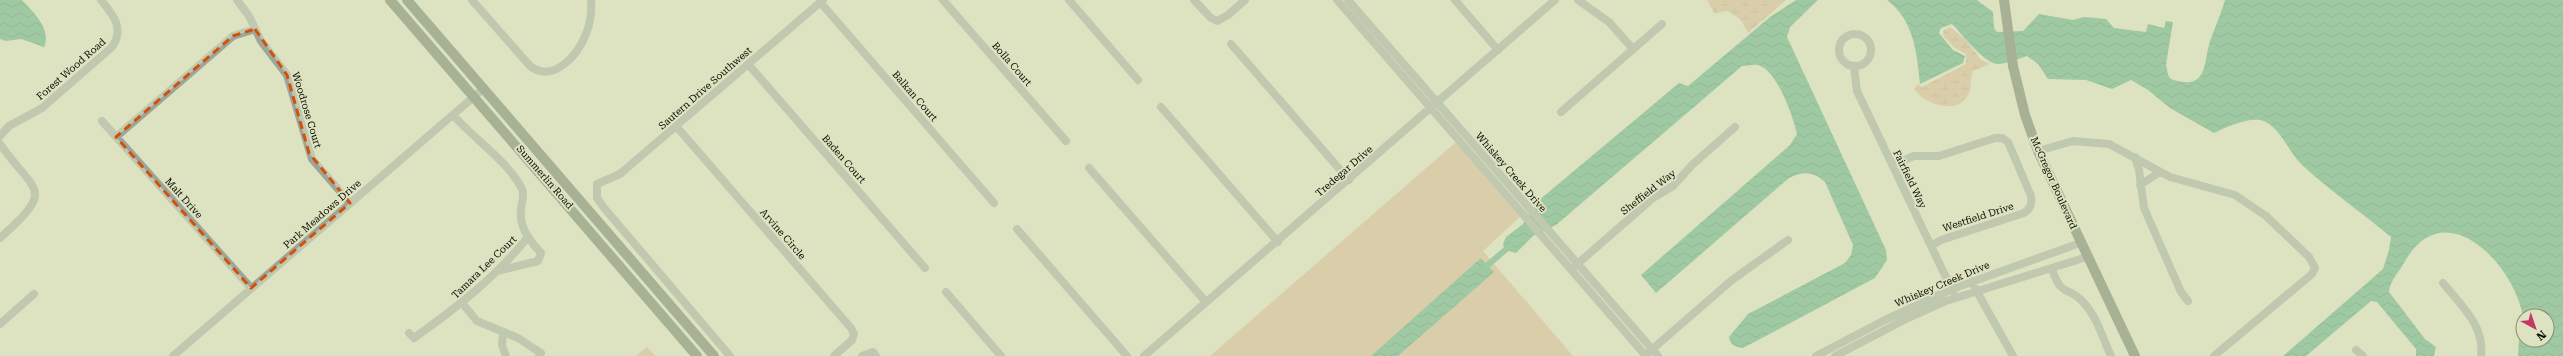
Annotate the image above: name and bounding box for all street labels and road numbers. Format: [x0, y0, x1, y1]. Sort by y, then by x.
street label: Forest Wood Road [34, 36, 108, 102]
street label: Bolla Court [990, 40, 1034, 88]
street label: Sautern Drive Southwest [656, 44, 754, 131]
street label: Balkan Court [890, 69, 940, 124]
street label: Woodrose Court [290, 71, 324, 150]
street label: Whiskey Creek Drive [1473, 130, 1549, 214]
street label: Baden Court [820, 133, 868, 186]
street label: McGregor Boulevard [2029, 135, 2080, 231]
street label: Summerlin Road [515, 143, 576, 211]
street label: Tredegar Drive [1313, 143, 1375, 199]
street label: Fairfield Way [1891, 148, 1929, 210]
street label: Sheffield Way [1618, 167, 1678, 217]
street label: Malt Drive [163, 176, 205, 221]
street label: Park Meadows Drive [281, 177, 363, 251]
street label: Westfield Drive [1941, 200, 2015, 234]
street label: Arvine Circle [758, 206, 808, 262]
street label: Tamara Lee Court [449, 233, 519, 301]
street label: Whiskey Creek Drive [1893, 259, 1991, 309]

